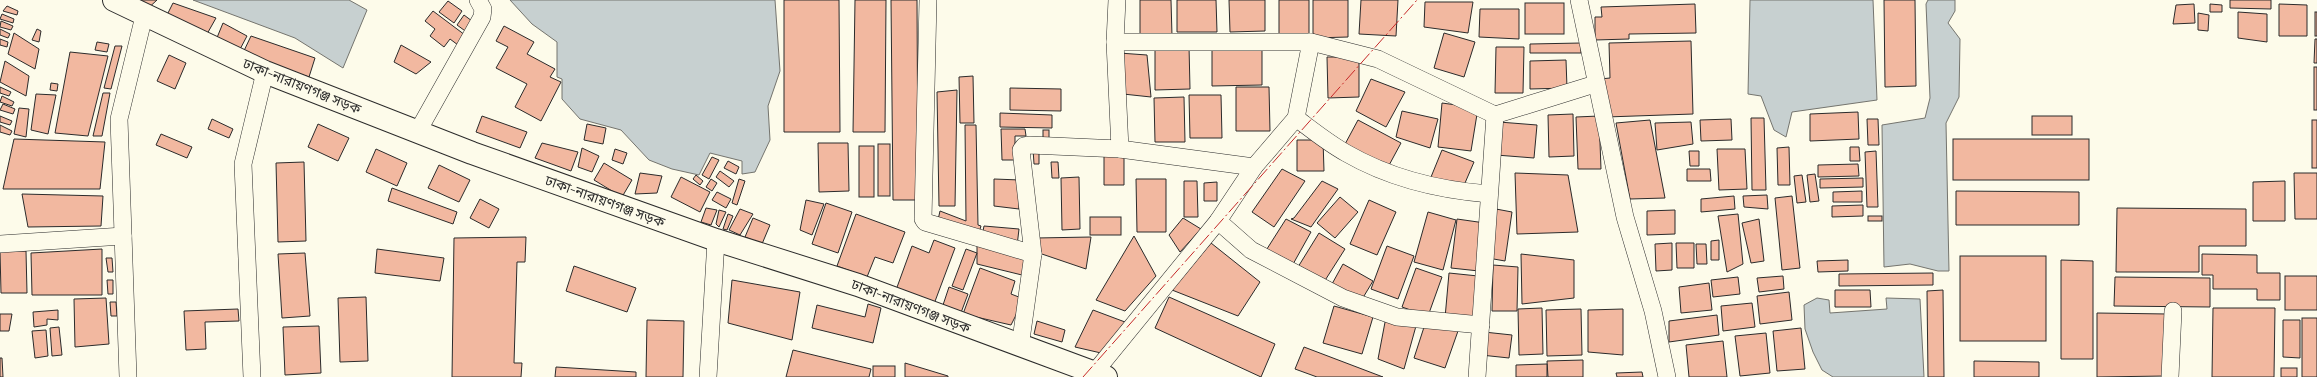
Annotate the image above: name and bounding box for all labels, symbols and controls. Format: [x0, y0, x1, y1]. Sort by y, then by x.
street label: ঢাকা-নারায়ণগঞ্জ সড়ক [240, 54, 364, 117]
street label: ঢাকা-নারায়ণগঞ্জ সড়ক [542, 171, 668, 230]
street label: ঢাকা-নারায়ণগঞ্জ সড়ক [848, 275, 974, 336]

